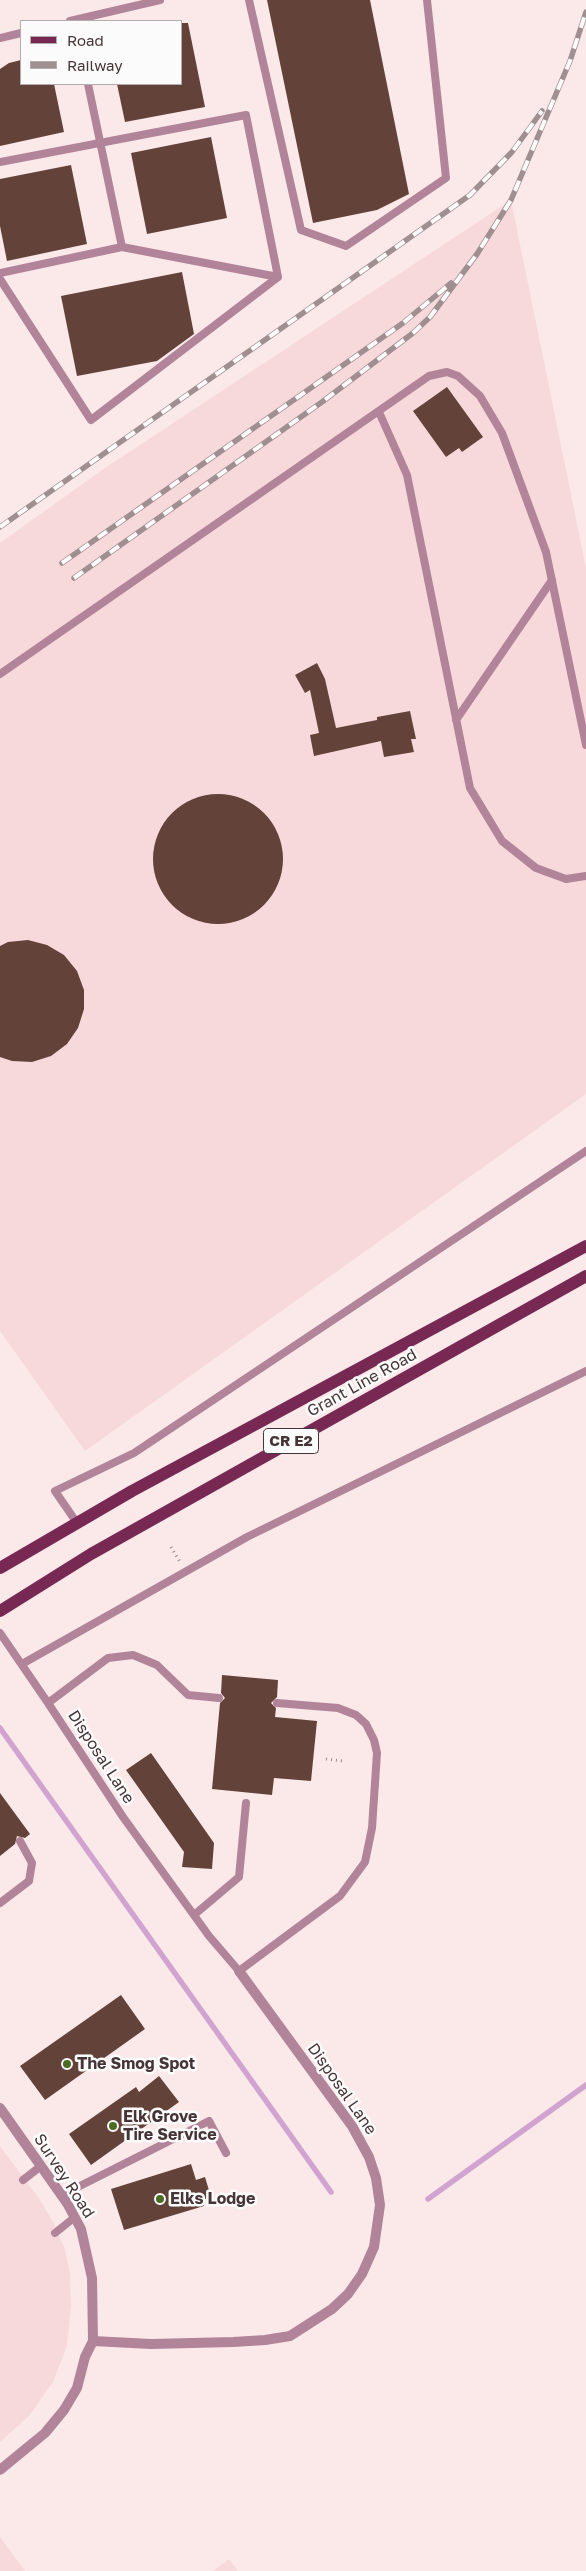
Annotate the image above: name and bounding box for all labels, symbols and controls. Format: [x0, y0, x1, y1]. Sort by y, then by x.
legend [20, 20, 182, 85]
text: Road [67, 31, 104, 49]
text: Railway [67, 56, 123, 74]
street label: Grant Line Road [304, 1345, 420, 1421]
road number: CR E2 [264, 1428, 318, 1454]
street label: Disposal Lane [64, 1707, 138, 1807]
street label: Disposal Lane [303, 2039, 381, 2139]
place label: The Smog Spot [77, 2054, 195, 2074]
marker: The Smog Spot [61, 2058, 73, 2070]
place label: Elk Grove Tire Service [123, 2107, 217, 2145]
marker: Elk Grove Tire Service [107, 2120, 119, 2132]
street label: Survey Road [30, 2130, 98, 2222]
place label: Elks Lodge [170, 2189, 255, 2209]
marker: Elks Lodge [154, 2193, 166, 2205]

